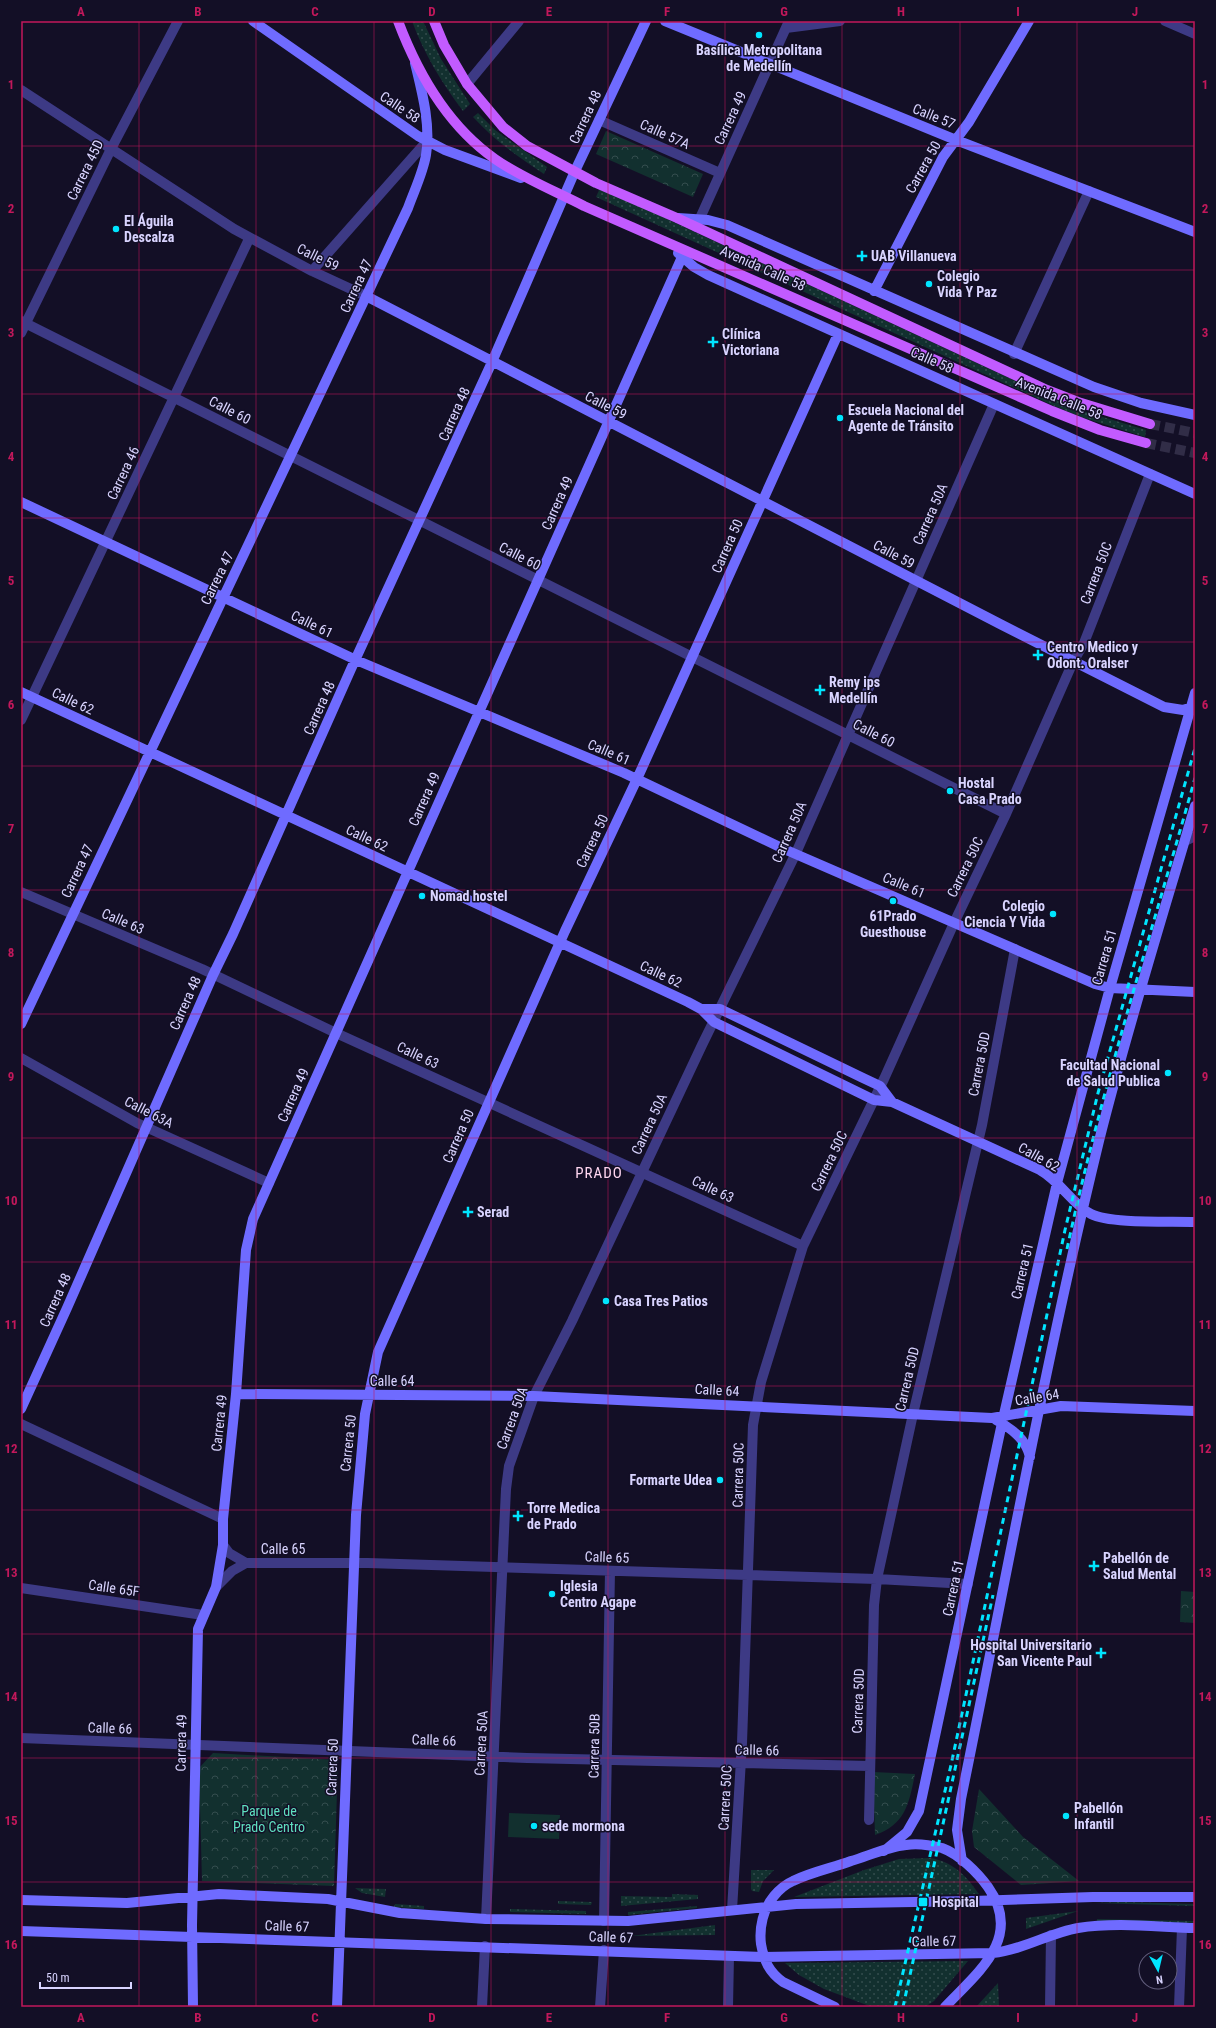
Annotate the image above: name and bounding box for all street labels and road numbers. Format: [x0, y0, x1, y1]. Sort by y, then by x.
street label: Calle 58 [377, 88, 423, 126]
street label: Carrera 48 [566, 88, 604, 146]
street label: Carrera 49 [711, 89, 749, 147]
street label: Calle 57 [910, 100, 958, 132]
street label: Calle 57A [638, 116, 692, 152]
street label: Carrera 45D [63, 137, 107, 203]
street label: Carrera 50 [902, 138, 944, 196]
street label: Calle 59 [294, 240, 342, 274]
street label: Avenida Calle 58 [718, 242, 808, 294]
street label: Carrera 47 [337, 257, 375, 315]
street label: Calle 58 [908, 344, 956, 376]
street label: Avenida Calle 58 [1013, 373, 1105, 423]
street label: Carrera 48 [435, 384, 473, 443]
street label: Calle 59 [582, 388, 630, 422]
street label: Calle 60 [206, 393, 254, 427]
street label: Carrera 46 [104, 444, 142, 502]
street label: Carrera 49 [538, 474, 576, 532]
street label: Carrera 50A [909, 481, 951, 547]
street label: Carrera 50 [708, 516, 746, 575]
street label: Calle 59 [871, 536, 917, 572]
street label: Calle 60 [496, 539, 544, 573]
street label: Carrera 50C [1077, 540, 1115, 606]
street label: Carrera 47 [197, 549, 237, 607]
street label: Calle 61 [288, 607, 336, 641]
street label: Carrera 48 [300, 678, 338, 737]
street label: Calle 62 [49, 684, 97, 718]
street label: Calle 60 [850, 716, 898, 750]
street label: Calle 61 [585, 736, 633, 768]
street label: Carrera 49 [405, 770, 443, 828]
street label: Carrera 50A [768, 799, 810, 865]
street label: Carrera 50 [573, 812, 611, 870]
street label: Calle 62 [343, 821, 391, 855]
street label: Carrera 50C [944, 834, 987, 900]
street label: Carrera 47 [58, 842, 96, 900]
street label: Calle 61 [880, 869, 928, 901]
street label: Calle 63 [99, 905, 147, 937]
street label: Carrera 51 [1088, 927, 1120, 987]
street label: Calle 62 [637, 957, 685, 991]
street label: Carrera 48 [166, 973, 204, 1032]
street label: Carrera 50D [965, 1030, 993, 1098]
street label: Calle 63 [394, 1038, 442, 1072]
street label: Carrera 49 [274, 1066, 312, 1124]
street label: Carrera 50A [628, 1091, 670, 1157]
street label: Calle 63A [122, 1093, 176, 1131]
street label: Carrera 50 [439, 1106, 477, 1165]
street label: Carrera 50C [808, 1128, 851, 1194]
street label: Calle 62 [1016, 1139, 1062, 1175]
street label: Calle 63 [689, 1172, 737, 1206]
street label: Carrera 51 [1008, 1241, 1036, 1301]
street label: Carrera 48 [36, 1270, 74, 1329]
street label: Carrera 50D [892, 1345, 922, 1413]
street label: Calle 64 [370, 1373, 414, 1389]
street label: Calle 64 [694, 1381, 740, 1399]
street label: Carrera 50A [493, 1385, 531, 1451]
street label: Calle 64 [1014, 1386, 1060, 1408]
street label: Carrera 49 [208, 1394, 230, 1452]
street label: Carrera 50 [337, 1414, 359, 1472]
street label: Carrera 50C [729, 1442, 747, 1508]
street label: Calle 65 [261, 1541, 305, 1557]
street label: Calle 65 [584, 1548, 630, 1566]
street label: Carrera 51 [939, 1558, 967, 1618]
street label: Calle 65F [87, 1577, 141, 1600]
street label: Carrera 50D [849, 1668, 867, 1734]
street label: Carrera 50A [471, 1710, 491, 1776]
street label: Carrera 50B [585, 1713, 603, 1779]
street label: Carrera 49 [173, 1714, 189, 1772]
street label: Calle 66 [87, 1719, 133, 1737]
street label: Calle 66 [411, 1731, 457, 1749]
street label: Carrera 50 [323, 1738, 341, 1796]
street label: Calle 66 [735, 1742, 780, 1758]
street label: Carrera 50C [715, 1765, 735, 1831]
street label: Calle 67 [264, 1917, 310, 1935]
street label: Calle 67 [588, 1928, 634, 1946]
street label: Calle 67 [912, 1933, 957, 1949]

